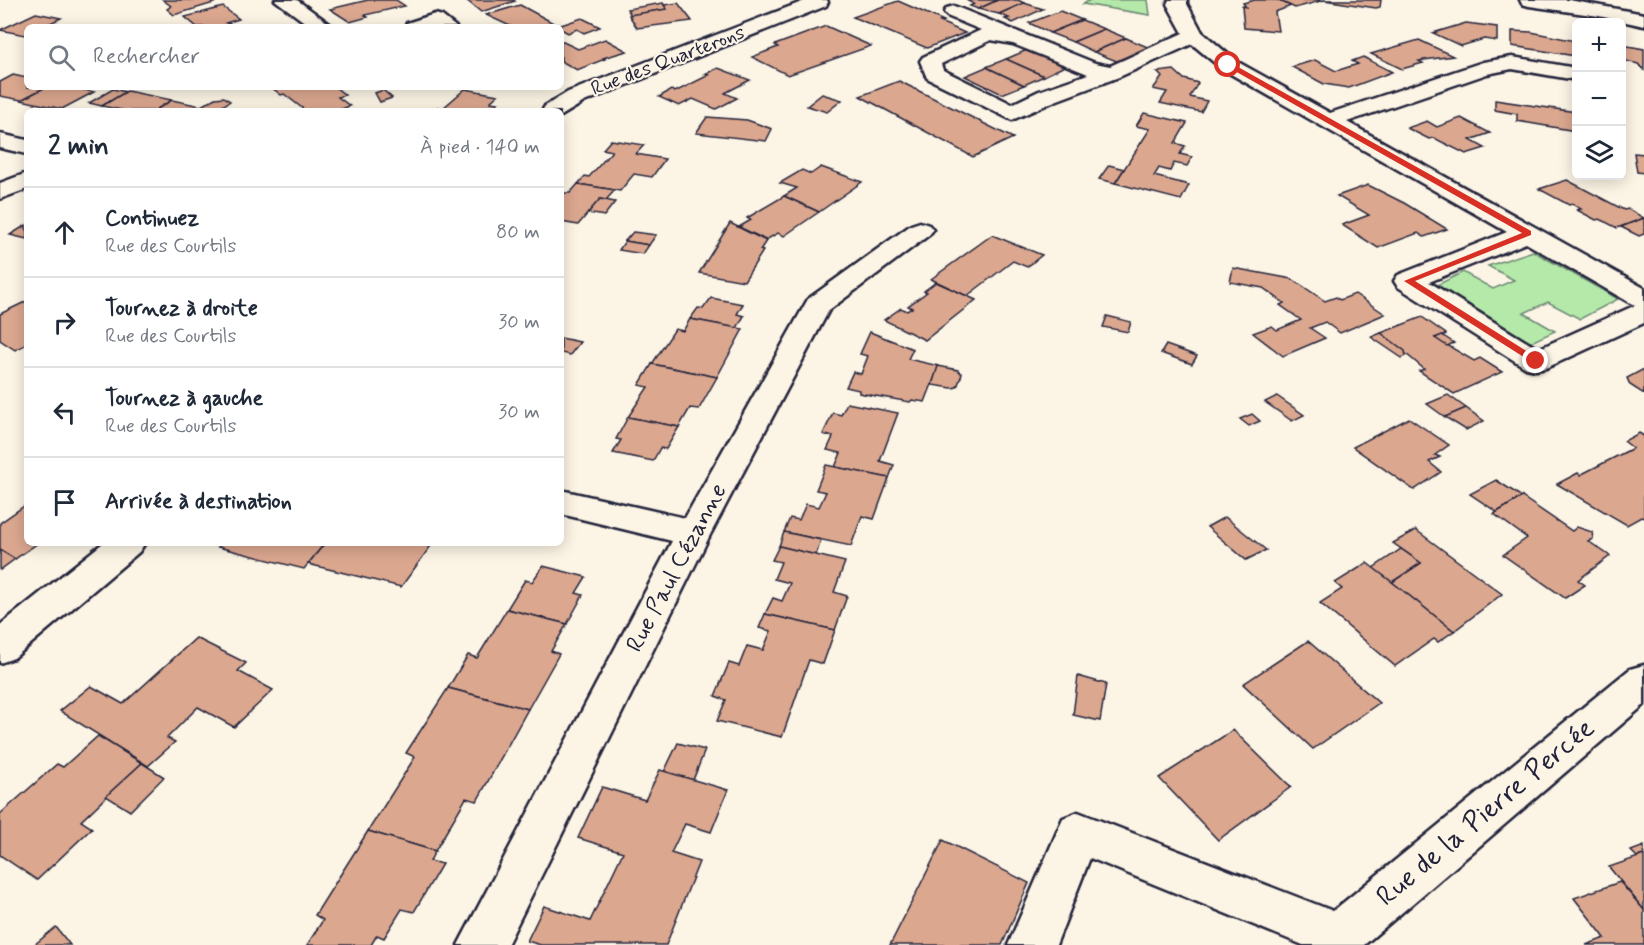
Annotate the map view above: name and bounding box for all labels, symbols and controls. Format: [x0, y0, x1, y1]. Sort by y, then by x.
map controls [1572, 18, 1626, 180]
button: + [1572, 18, 1626, 72]
street label: Rue des Quarterons [587, 19, 749, 103]
search box [24, 24, 564, 90]
icon: search [45, 41, 78, 74]
text: Rechercher [93, 43, 200, 71]
route start [1214, 51, 1240, 77]
button: − [1572, 72, 1626, 126]
button: layers [1572, 126, 1626, 180]
text: 2 min [48, 130, 109, 164]
text: À pied · 140 m [420, 134, 540, 161]
text: Continuez [105, 205, 199, 233]
icon: ahead [48, 216, 81, 249]
text: 80 m [496, 219, 540, 246]
text: Rue des Courtils [105, 233, 236, 260]
text: Tournez à droite [105, 295, 258, 323]
icon: right [48, 306, 81, 339]
text: 30 m [498, 309, 540, 336]
text: Rue des Courtils [105, 323, 236, 350]
route end [1522, 347, 1548, 373]
text: Tournez à gauche [105, 385, 263, 413]
icon: left [48, 396, 81, 429]
text: 30 m [498, 399, 540, 426]
text: Rue des Courtils [105, 413, 236, 440]
street label: Rue Paul Cézanne [619, 478, 735, 658]
icon: arrive [48, 486, 81, 519]
text: Arrivée à destination [105, 488, 292, 516]
street label: Rue de la Pierre Percée [1369, 711, 1603, 915]

